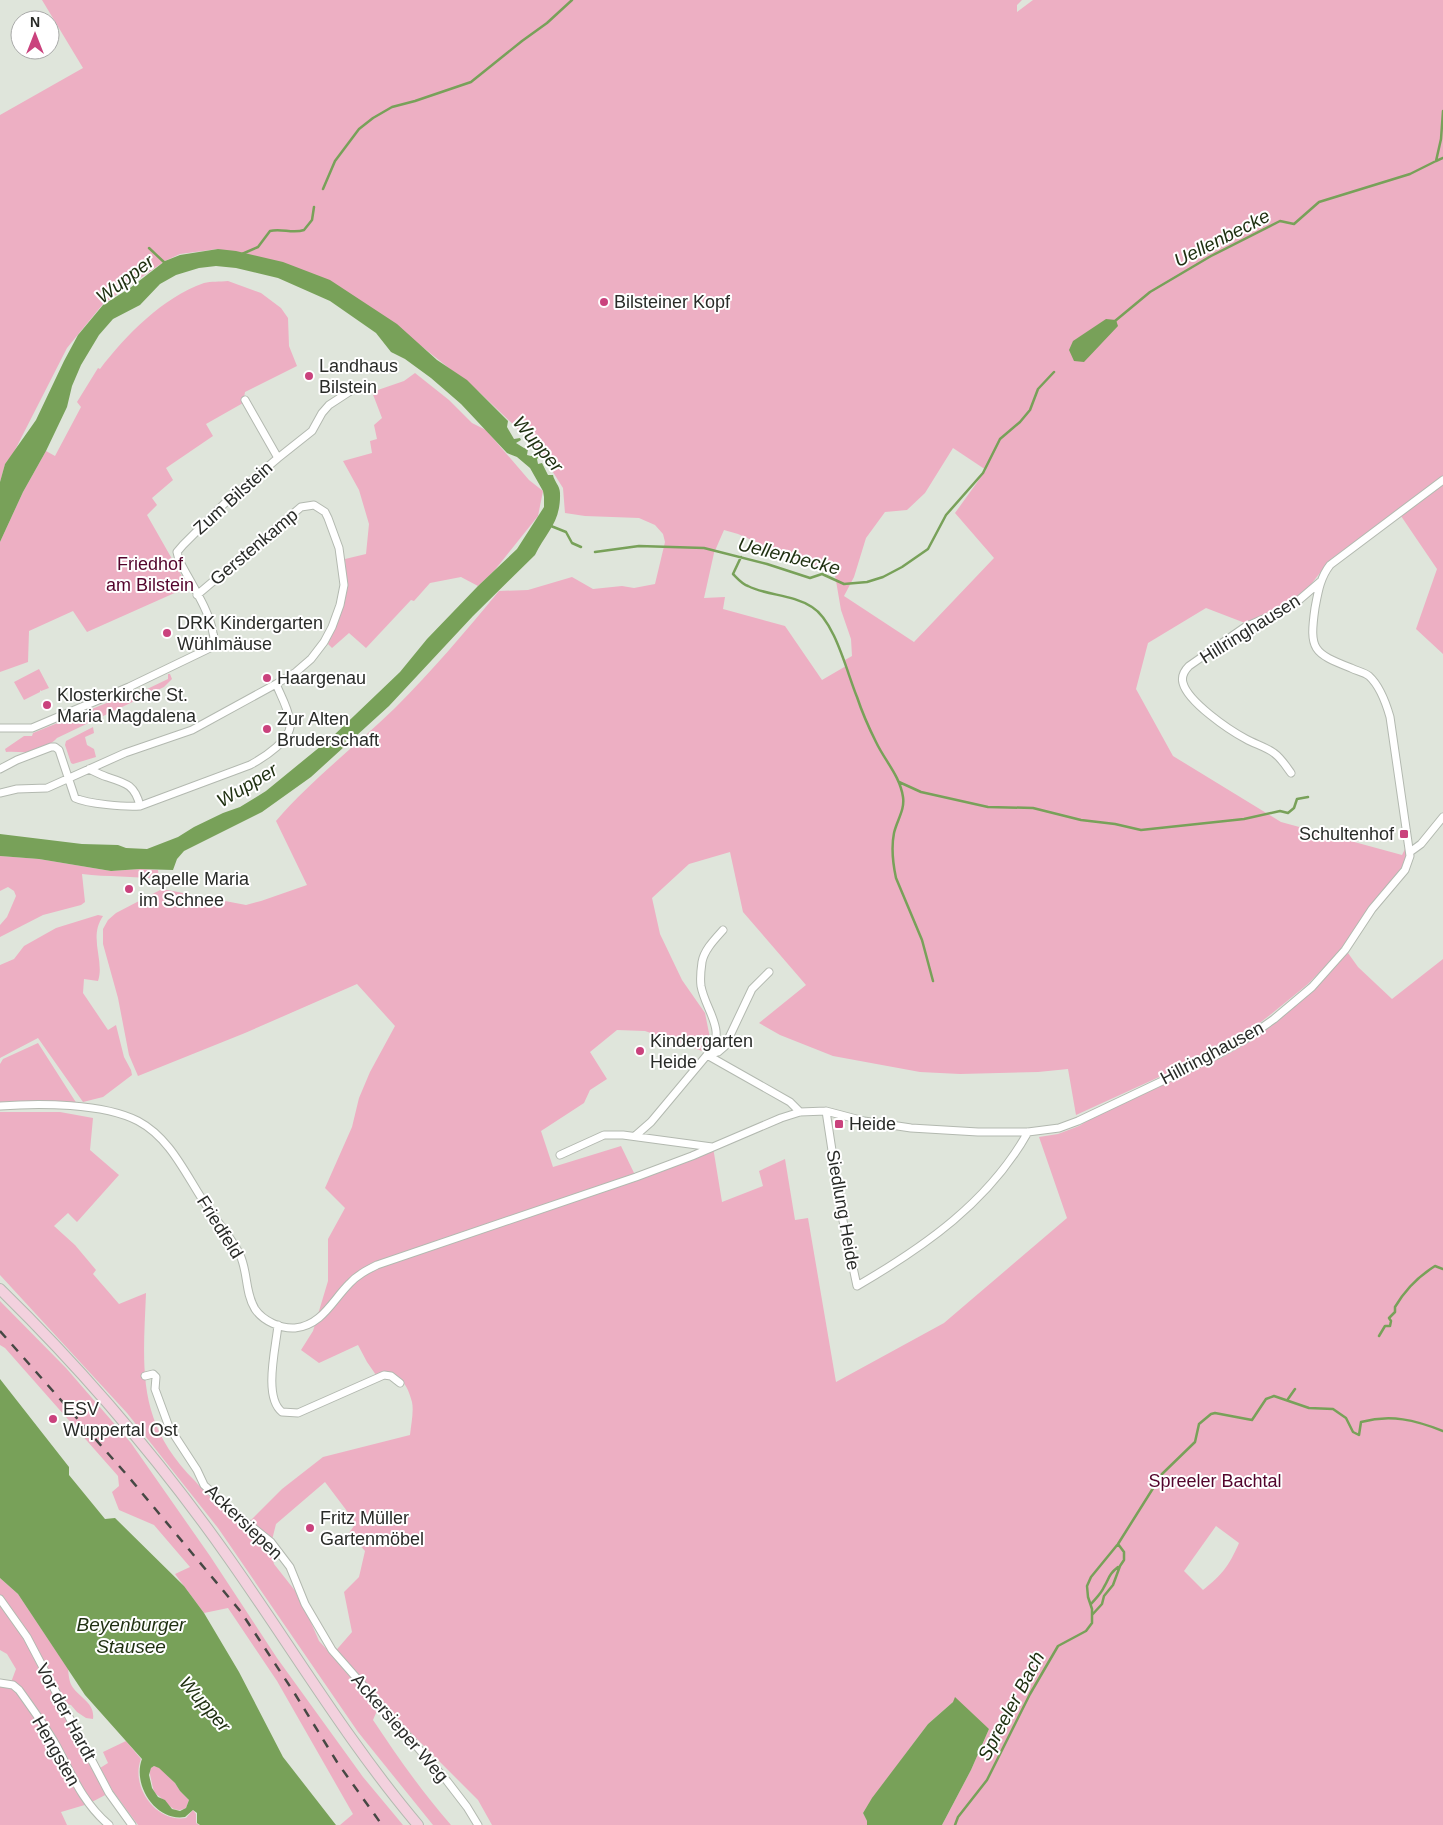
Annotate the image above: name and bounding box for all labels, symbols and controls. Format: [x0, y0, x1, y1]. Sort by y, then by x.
north arrow [10, 10, 60, 60]
text: N [30, 14, 40, 30]
water label: Uellenbecke [1171, 205, 1273, 271]
water label: Wupper [92, 250, 158, 307]
place label: Bilsteiner Kopf [614, 292, 731, 312]
marker: Bilsteiner Kopf [598, 296, 610, 308]
place label: Landhaus Bilstein [319, 356, 398, 397]
marker: Landhaus Bilstein [303, 370, 315, 382]
water label: Wupper [509, 412, 568, 477]
street label: Zum Bilstein [190, 457, 276, 539]
street label: Gerstenkamp [206, 505, 302, 589]
water label: Uellenbecke [736, 533, 842, 579]
park label: Friedhof am Bilstein [106, 554, 194, 595]
street label: Hillringhausen [1196, 590, 1304, 668]
place label: DRK Kindergarten Wühlmäuse [177, 613, 323, 654]
marker: DRK Kindergarten Wühlmäuse [161, 627, 173, 639]
place label: Haargenau [277, 668, 366, 688]
marker: Haargenau [261, 672, 273, 684]
place label: Klosterkirche St. Maria Magdalena [57, 685, 197, 726]
marker: Klosterkirche St. Maria Magdalena [41, 699, 53, 711]
place label: Zur Alten Bruderschaft [277, 709, 379, 750]
marker: Zur Alten Bruderschaft [261, 723, 273, 735]
water label: Wupper [213, 759, 281, 811]
place label: Schultenhof [1299, 824, 1395, 844]
marker: Schultenhof [1398, 828, 1410, 840]
place label: Kapelle Maria im Schnee [139, 869, 250, 910]
marker: Kapelle Maria im Schnee [123, 883, 135, 895]
street label: Hillringhausen [1157, 1017, 1267, 1089]
place label: Kindergarten Heide [650, 1031, 753, 1072]
marker: Kindergarten Heide [634, 1045, 646, 1057]
place label: Heide [849, 1114, 896, 1134]
marker: Heide [833, 1118, 845, 1130]
street label: Siedlung Heide [823, 1148, 863, 1272]
street label: Friedfeld [193, 1192, 247, 1262]
place label: ESV Wuppertal Ost [63, 1399, 178, 1440]
marker: ESV Wuppertal Ost [47, 1413, 59, 1425]
park label: Spreeler Bachtal [1148, 1471, 1282, 1491]
street label: Ackersiepen [201, 1480, 287, 1564]
place label: Fritz Müller Gartenmöbel [320, 1508, 424, 1549]
marker: Fritz Müller Gartenmöbel [304, 1522, 316, 1534]
water label: Beyenburger Stausee [77, 1614, 186, 1657]
water label: Spreeler Bach [973, 1648, 1049, 1764]
street label: Vor der Hardt [32, 1660, 100, 1764]
street label: Ackersieper Weg [348, 1670, 452, 1786]
water label: Wupper [175, 1672, 235, 1736]
street label: Hengsten [28, 1713, 84, 1789]

